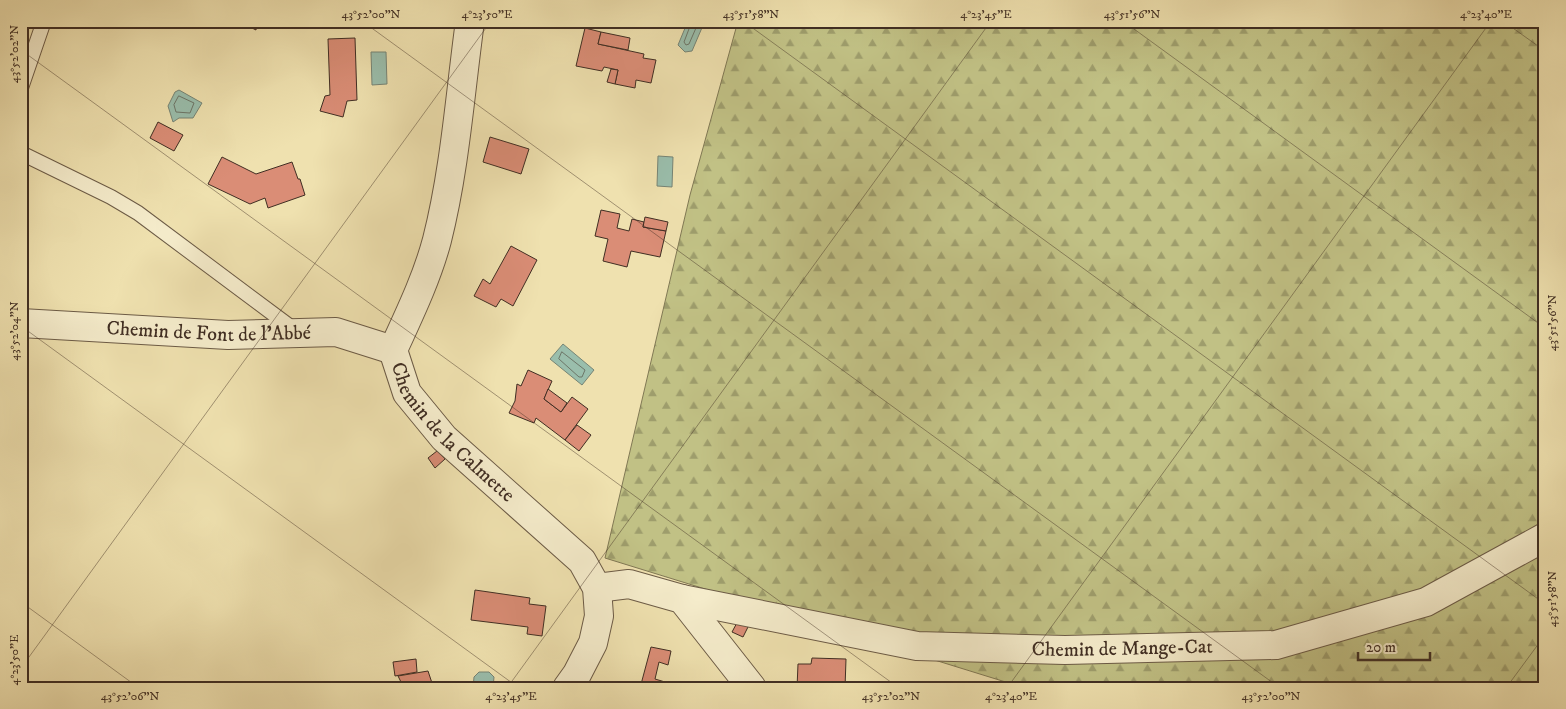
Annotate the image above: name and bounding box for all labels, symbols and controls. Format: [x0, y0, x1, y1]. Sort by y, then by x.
text: 43°52'00"N [342, 7, 401, 22]
text: 4°23'50"E [461, 7, 513, 22]
text: 43°51'58"N [723, 7, 779, 22]
text: 4°23'45"E [960, 7, 1012, 22]
text: 43°51'56"N [1104, 7, 1160, 22]
text: 4°23'40"E [1460, 7, 1513, 22]
text: 43°52'02"N [7, 25, 22, 83]
text: 43°51'56"N [1545, 295, 1560, 351]
text: 43°52'04"N [7, 301, 22, 361]
street label: Chemin de Font de l'Abbé [106, 315, 312, 348]
street label: Chemin de la Calmette [385, 359, 520, 508]
text: 43°51'58"N [1545, 571, 1560, 627]
scale bar [1358, 629, 1431, 661]
text: 4°23'50"E [7, 634, 22, 686]
street label: Chemin de Mange-Cat [1031, 634, 1213, 663]
text: 20 m [1366, 638, 1396, 657]
text: 43°52'06"N [101, 689, 159, 704]
text: 4°23'45"E [485, 689, 537, 704]
text: 43°52'02"N [862, 689, 920, 704]
text: 4°23'40"E [985, 689, 1038, 704]
text: 43°52'00"N [1242, 689, 1301, 704]

